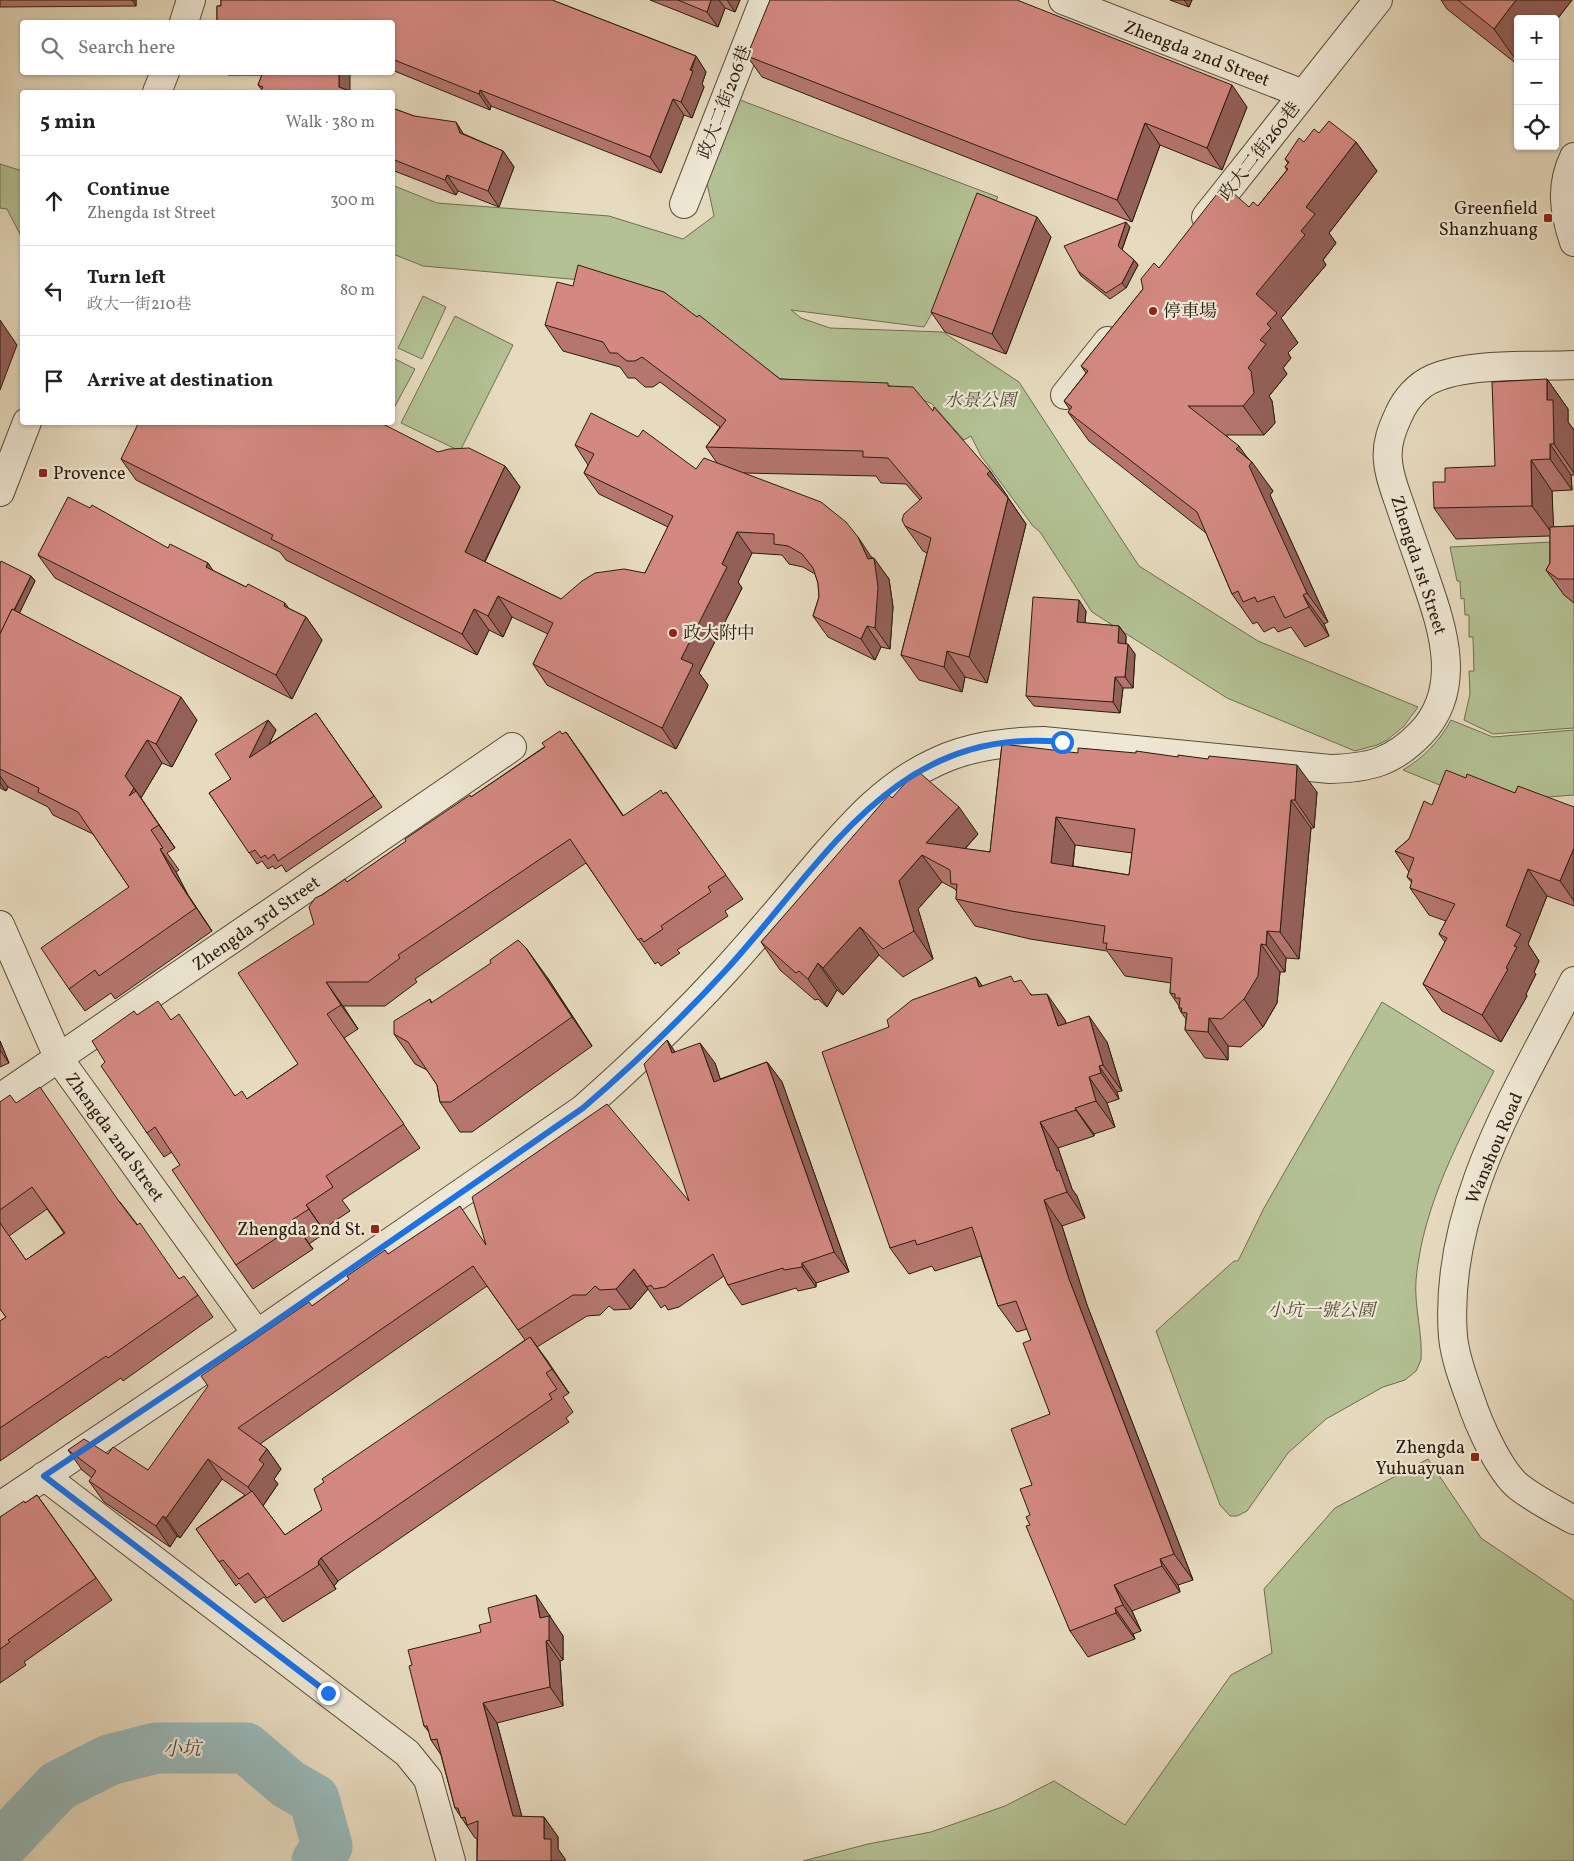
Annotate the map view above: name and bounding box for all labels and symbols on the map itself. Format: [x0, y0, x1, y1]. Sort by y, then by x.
street label: Zhengda 2nd Street [1120, 15, 1273, 94]
street label: 政大二街206巷 [692, 42, 759, 163]
street label: 政大二街260巷 [1214, 97, 1307, 207]
place label: Greenfield Shanzhuang [1439, 197, 1538, 243]
marker: Greenfield Shanzhuang [1542, 212, 1554, 224]
place label: 停車場 [1163, 300, 1217, 325]
marker: 停車場 [1147, 305, 1159, 317]
park label: 水景公園 [944, 389, 1019, 414]
place label: Provence [53, 462, 126, 487]
marker: Provence [37, 467, 49, 479]
street label: Zhengda 1st Street [1383, 493, 1452, 638]
place label: 政大附中 [683, 622, 755, 647]
marker: 政大附中 [667, 627, 679, 639]
route start [1051, 731, 1074, 754]
street label: Zhengda 3rd Street [188, 871, 326, 978]
street label: Zhengda 2nd Street [58, 1068, 169, 1208]
street label: Wanshou Road [1461, 1089, 1530, 1208]
place label: Zhengda 2nd St. [237, 1218, 365, 1243]
marker: Zhengda 2nd St. [369, 1223, 381, 1235]
park label: 小坑一號公園 [1267, 1299, 1378, 1324]
place label: Zhengda Yuhuayuan [1376, 1436, 1465, 1482]
marker: Zhengda Yuhuayuan [1469, 1451, 1481, 1463]
route end [317, 1682, 340, 1705]
water label: 小坑 [163, 1737, 204, 1763]

